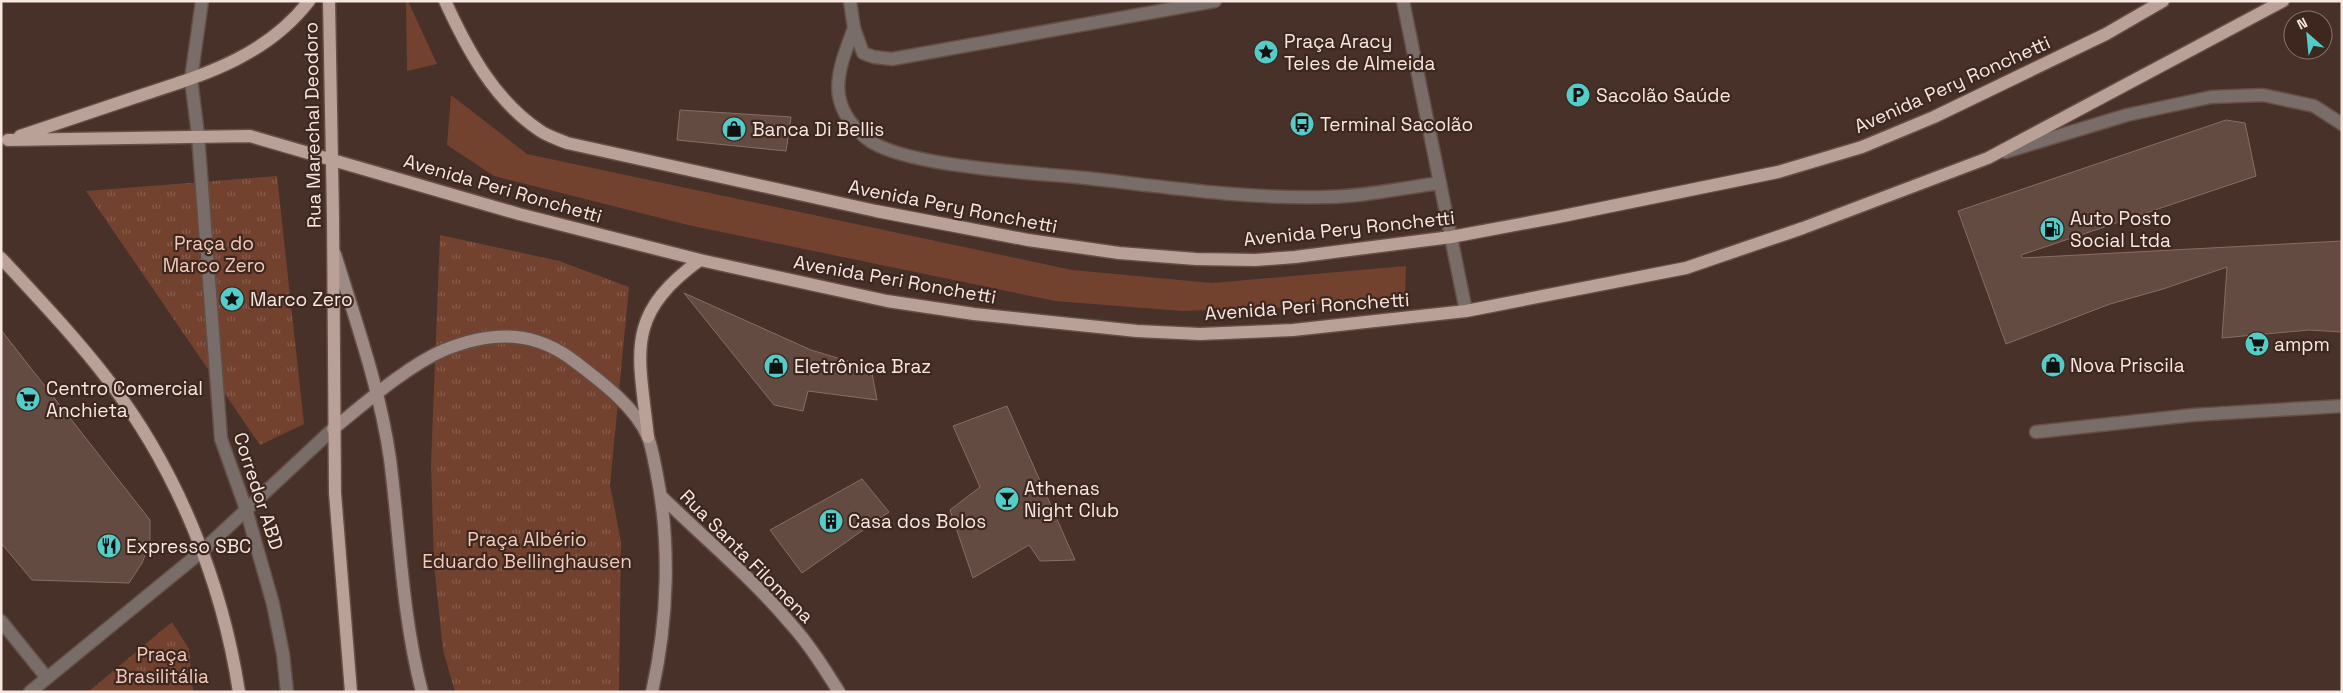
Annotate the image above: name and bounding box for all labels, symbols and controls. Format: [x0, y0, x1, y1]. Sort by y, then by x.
north arrow [2283, 10, 2333, 60]
text: N [2294, 13, 2310, 34]
street label: Rua Marechal Deodoro [298, 22, 327, 228]
place label: Praça Aracy Teles de Almeida [1284, 29, 1436, 76]
street label: Avenida Pery Ronchetti [1850, 30, 2054, 139]
place icon: Praça Aracy Teles de Almeida [1253, 39, 1279, 65]
parking icon: Sacolão Saúde [1565, 82, 1591, 108]
place label: Sacolão Saúde [1596, 83, 1731, 108]
bus stop icon: Terminal Sacolão [1289, 111, 1315, 137]
place label: Terminal Sacolão [1320, 112, 1473, 137]
shop icon: Banca Di Bellis [721, 116, 747, 142]
place label: Banca Di Bellis [752, 117, 884, 142]
street label: Avenida Peri Ronchetti [401, 148, 605, 229]
street label: Avenida Pery Ronchetti [846, 174, 1059, 239]
street label: Avenida Pery Ronchetti [1242, 205, 1456, 252]
place label: Auto Posto Social Ltda [2070, 206, 2171, 253]
fuel station icon: Auto Posto Social Ltda [2039, 216, 2065, 242]
park label: Praça do Marco Zero [163, 231, 265, 278]
street label: Avenida Peri Ronchetti [792, 249, 998, 310]
place icon: Marco Zero [219, 286, 245, 312]
place label: Marco Zero [250, 287, 353, 312]
street label: Avenida Peri Ronchetti [1204, 287, 1410, 326]
supermarket icon: ampm [2244, 331, 2270, 357]
place label: ampm [2274, 332, 2330, 357]
shop icon: Nova Priscila [2040, 352, 2066, 378]
shop icon: Eletrônica Braz [763, 353, 789, 379]
place label: Nova Priscila [2070, 353, 2185, 378]
place label: Eletrônica Braz [794, 354, 931, 379]
place label: Centro Comercial Anchieta [46, 376, 203, 423]
supermarket icon: Centro Comercial Anchieta [15, 386, 41, 412]
street label: Corredor ABD [228, 429, 289, 553]
place label: Athenas Night Club [1024, 476, 1119, 523]
street label: Rua Santa Filomena [674, 484, 819, 629]
bar icon: Athenas Night Club [994, 486, 1020, 512]
building icon: Casa dos Bolos [818, 508, 844, 534]
place label: Casa dos Bolos [848, 509, 986, 534]
park label: Praça Albério Eduardo Bellinghausen [422, 527, 632, 574]
restaurant icon: Expresso SBC [96, 533, 122, 559]
place label: Expresso SBC [126, 534, 251, 559]
park label: Praça Brasilitália [115, 642, 209, 689]

